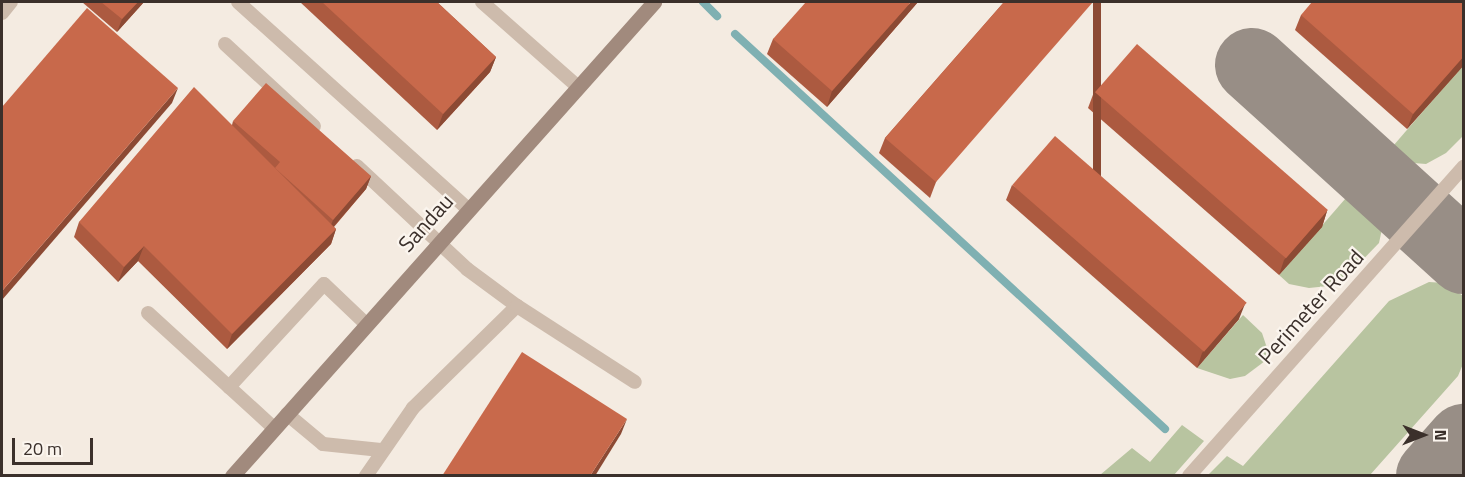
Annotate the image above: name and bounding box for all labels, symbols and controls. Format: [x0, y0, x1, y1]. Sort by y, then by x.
street label: Sandau [393, 188, 459, 258]
street label: Perimeter Road [1253, 244, 1369, 370]
north arrow [1393, 405, 1453, 465]
scale bar [15, 426, 96, 464]
text: N [1429, 429, 1453, 441]
text: 20 m [23, 435, 62, 462]

